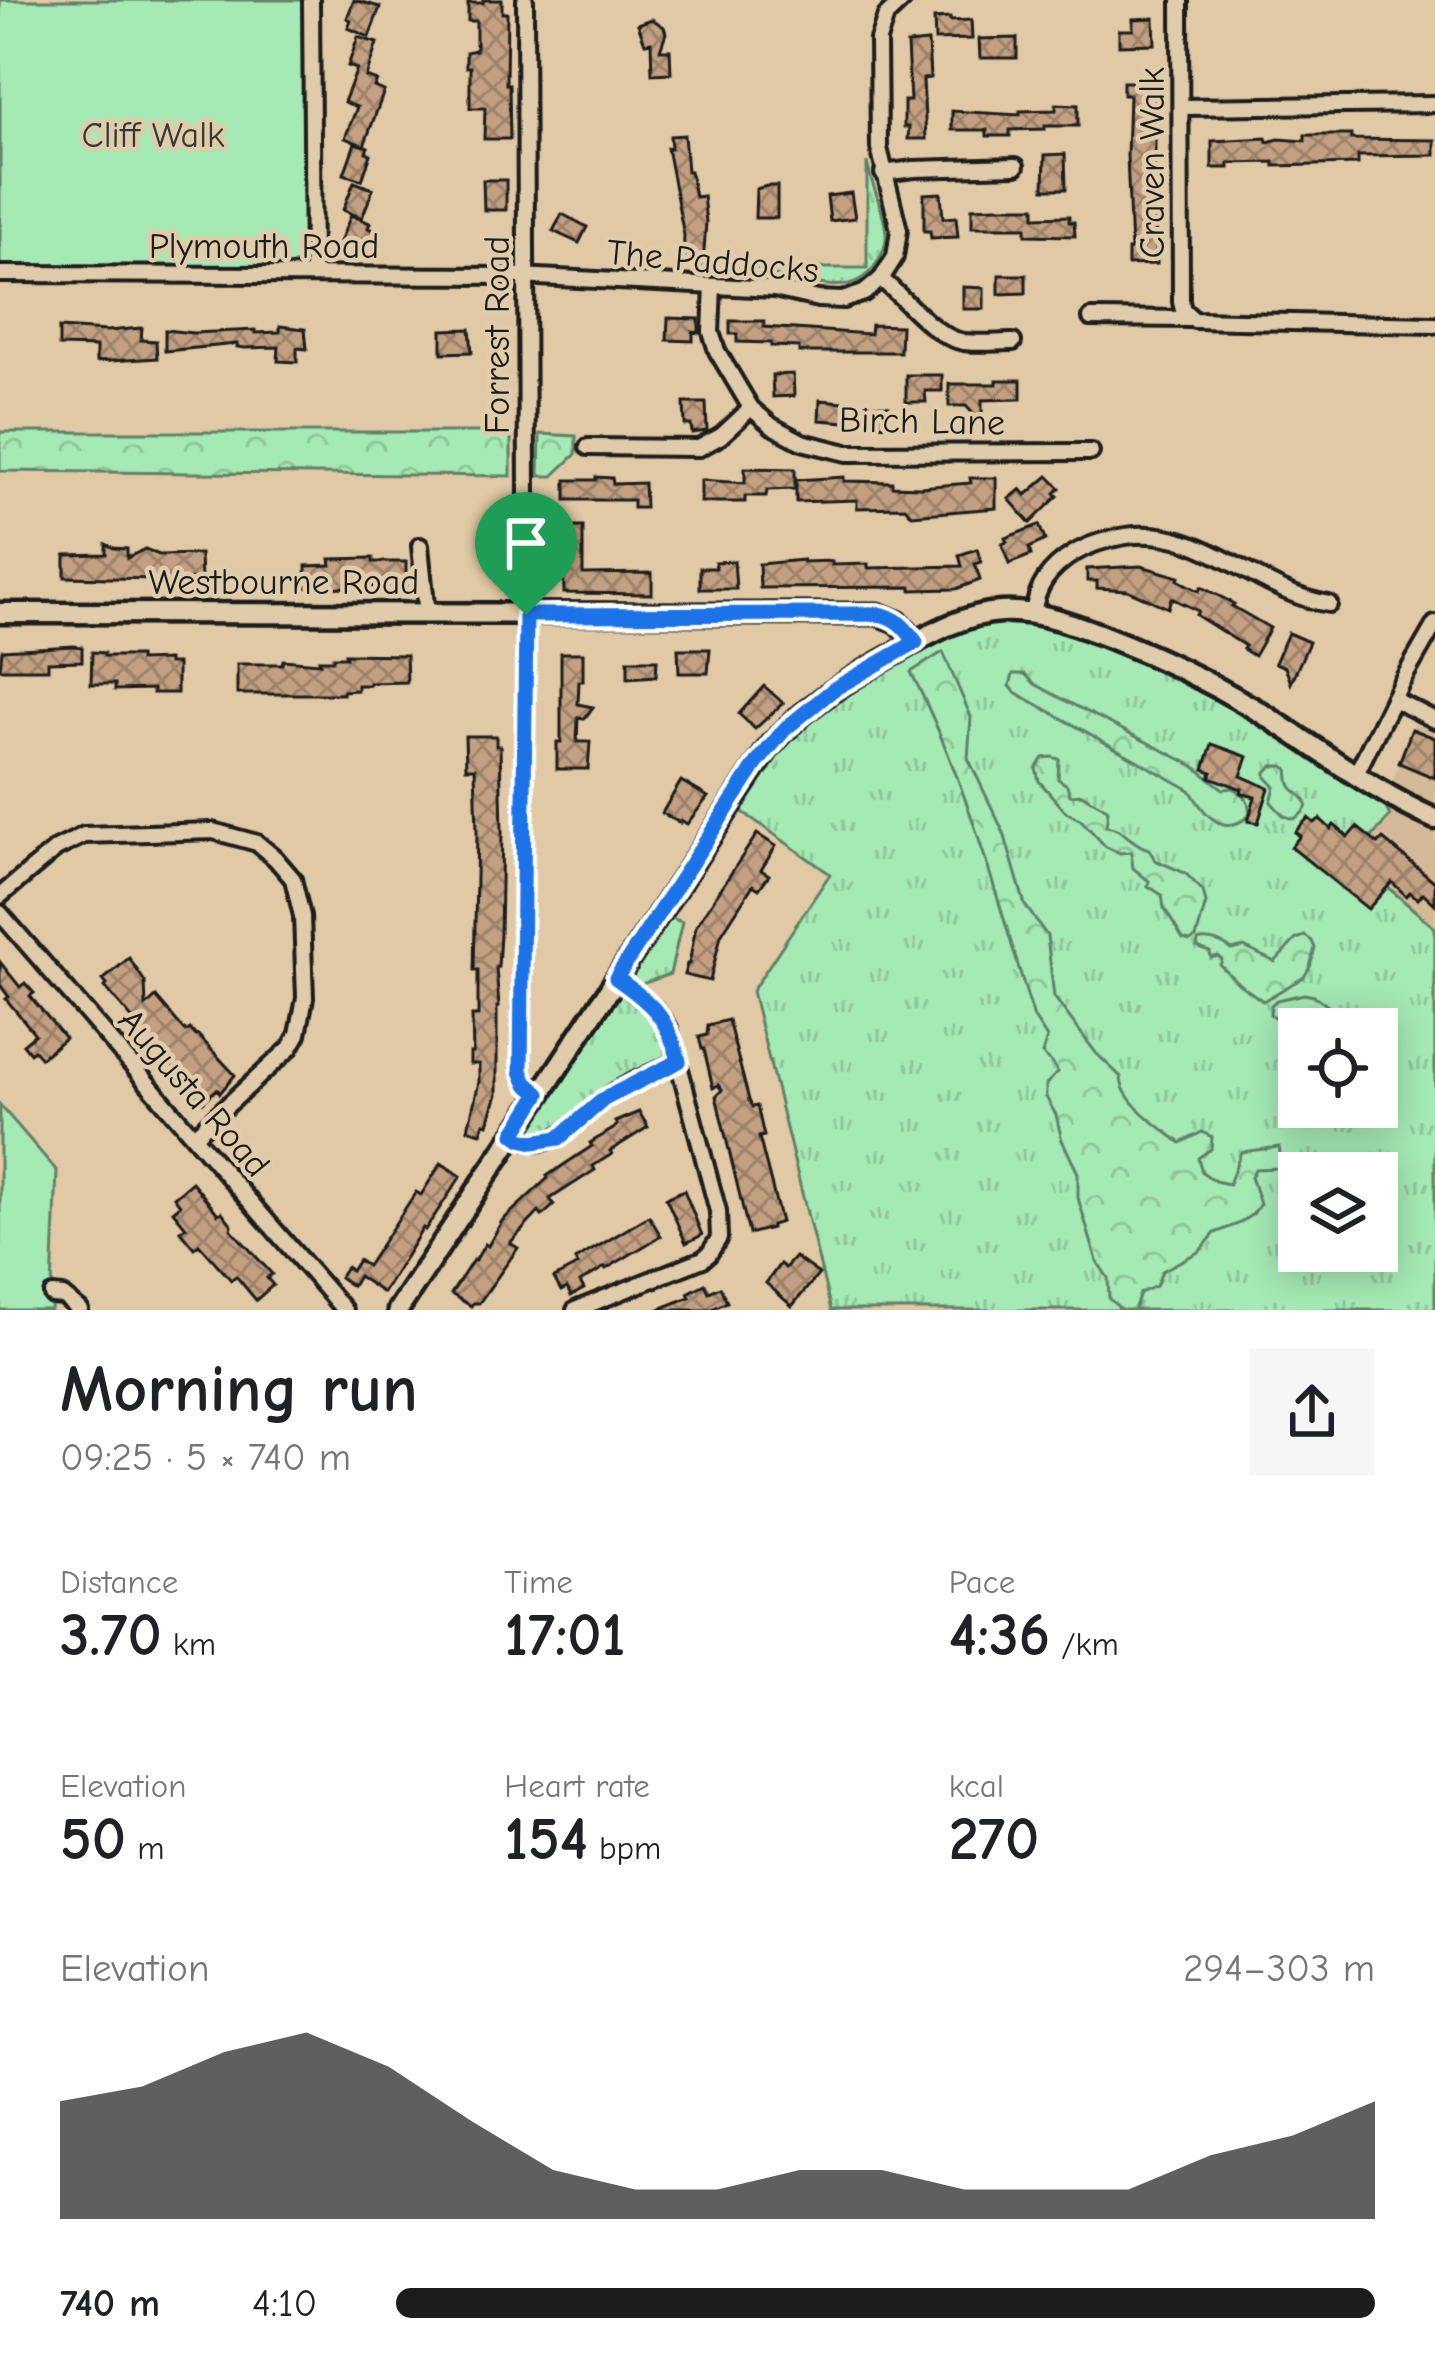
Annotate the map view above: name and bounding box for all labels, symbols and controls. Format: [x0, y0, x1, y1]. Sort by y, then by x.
street label: Craven Walk [1132, 67, 1173, 259]
park label: Cliff Walk [82, 115, 225, 156]
street label: Plymouth Road [149, 226, 379, 267]
street label: The Paddocks [605, 232, 820, 291]
street label: Forrest Road [477, 236, 518, 434]
street label: Birch Lane [838, 400, 1005, 443]
pin [475, 492, 577, 615]
icon: arrive [493, 510, 559, 576]
street label: Westbourne Road [149, 562, 419, 603]
street label: Augusta Road [110, 1001, 278, 1185]
map controls [1278, 1008, 1398, 1272]
button: locate [1278, 1008, 1398, 1128]
button: layers [1278, 1152, 1398, 1272]
button: share [1249, 1349, 1375, 1475]
text: Morning run [60, 1352, 418, 1428]
text: 09:25 · 5 × 740 m [60, 1435, 351, 1480]
text: Distance [60, 1563, 178, 1601]
text: Time [504, 1563, 573, 1601]
text: Pace [949, 1563, 1015, 1601]
text: 3.70 [60, 1601, 162, 1670]
text: 17:01 [504, 1601, 625, 1670]
text: 4:36 [949, 1601, 1050, 1670]
text: km [162, 1625, 216, 1663]
text: /km [1050, 1625, 1119, 1663]
text: Elevation [60, 1767, 186, 1805]
text: Heart rate [504, 1767, 650, 1805]
text: kcal [949, 1767, 1004, 1805]
text: 50 [60, 1805, 126, 1874]
text: 154 [504, 1805, 588, 1874]
text: 270 [949, 1805, 1039, 1874]
text: m [126, 1829, 165, 1867]
text: bpm [588, 1829, 661, 1867]
text: Elevation [60, 1946, 209, 1991]
text: 294–303 m [1183, 1946, 1375, 1991]
text: 740 m [60, 2281, 160, 2326]
text: 4:10 [252, 2281, 317, 2326]

